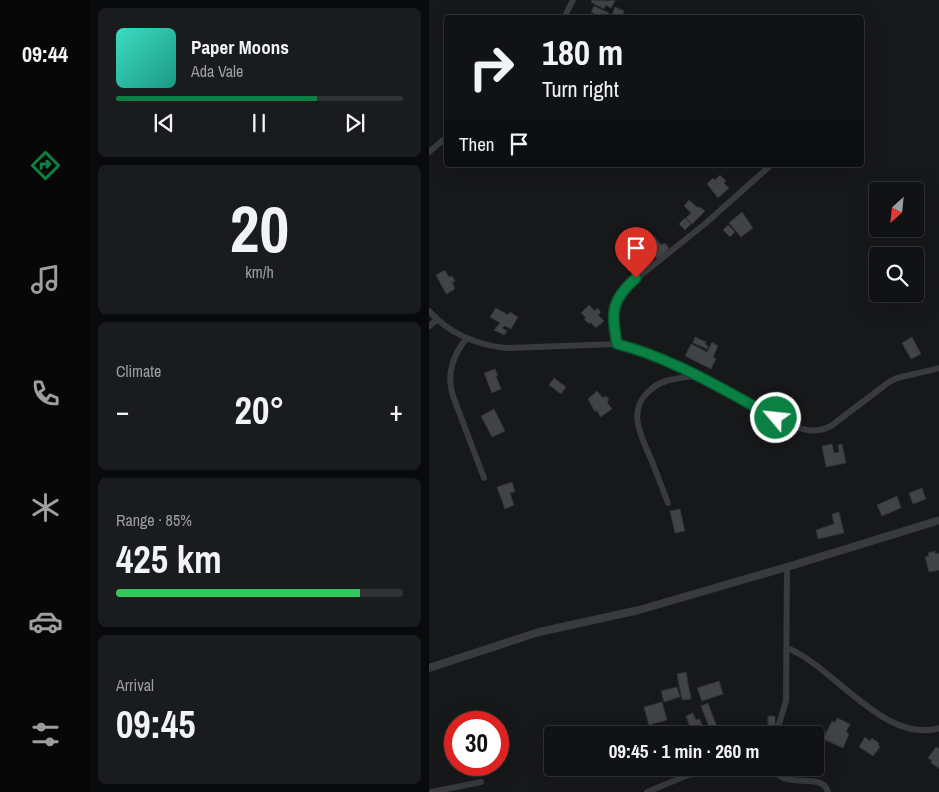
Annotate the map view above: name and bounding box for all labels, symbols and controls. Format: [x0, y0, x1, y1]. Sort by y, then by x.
text: 180 m [542, 29, 623, 76]
text: Paper Moons [191, 34, 289, 60]
icon: right [459, 35, 524, 100]
text: 09:44 [22, 39, 68, 69]
text: Ada Vale [191, 60, 243, 82]
text: Turn right [542, 74, 619, 104]
icon: previous [150, 109, 178, 137]
icon: pause [245, 109, 273, 137]
icon: next [341, 109, 369, 137]
icon: arrive [505, 130, 533, 158]
text: Then [459, 131, 495, 157]
icon: directions [28, 148, 63, 183]
north arrow [869, 182, 924, 238]
map controls [869, 182, 924, 302]
text: 20 [230, 185, 289, 272]
pin [615, 227, 657, 278]
icon: arrive [622, 234, 650, 262]
button: search [869, 247, 924, 302]
text: km/h [245, 261, 274, 283]
icon: music [28, 262, 63, 297]
text: Climate [116, 360, 161, 382]
icon: phone [28, 376, 63, 411]
text: 20° [235, 385, 284, 436]
position arrow [749, 391, 801, 443]
text: − [116, 392, 129, 430]
text: + [390, 392, 403, 430]
icon: climate [28, 490, 63, 525]
text: Range · 85% [116, 509, 192, 531]
text: 425 km [116, 534, 222, 585]
icon: car [28, 604, 63, 639]
text: Arrival [116, 674, 154, 696]
text: 09:45 [116, 699, 196, 750]
speed limit sign: 30 [444, 711, 509, 776]
icon: filters [28, 717, 63, 752]
text: 09:45 · 1 min · 260 m [609, 738, 759, 764]

